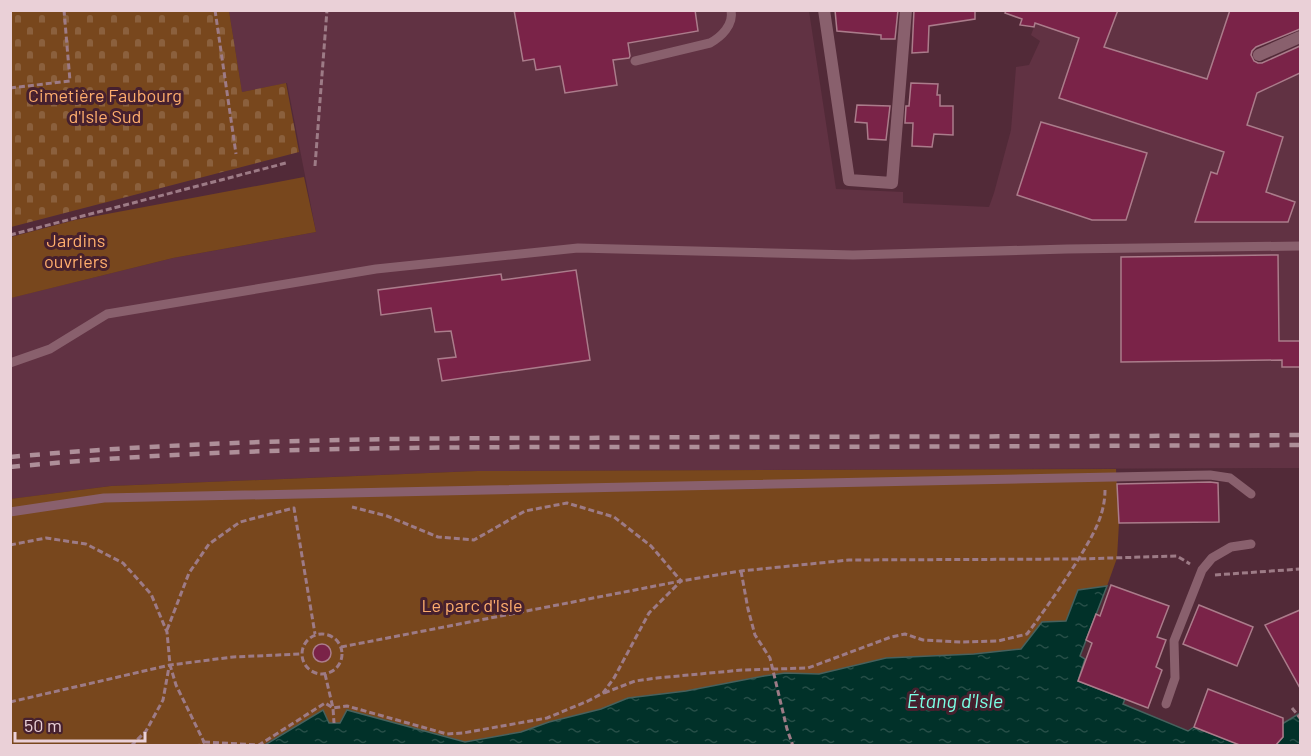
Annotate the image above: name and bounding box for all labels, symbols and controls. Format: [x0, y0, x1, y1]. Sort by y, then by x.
park label: Cimetière Faubourg d'Isle Sud [28, 84, 182, 127]
park label: Jardins ouvriers [44, 229, 108, 272]
park label: Le parc d'Isle [421, 594, 523, 616]
water label: Étang d'Isle [907, 688, 1003, 712]
scale bar [15, 705, 146, 743]
text: 50 m [24, 714, 62, 736]

